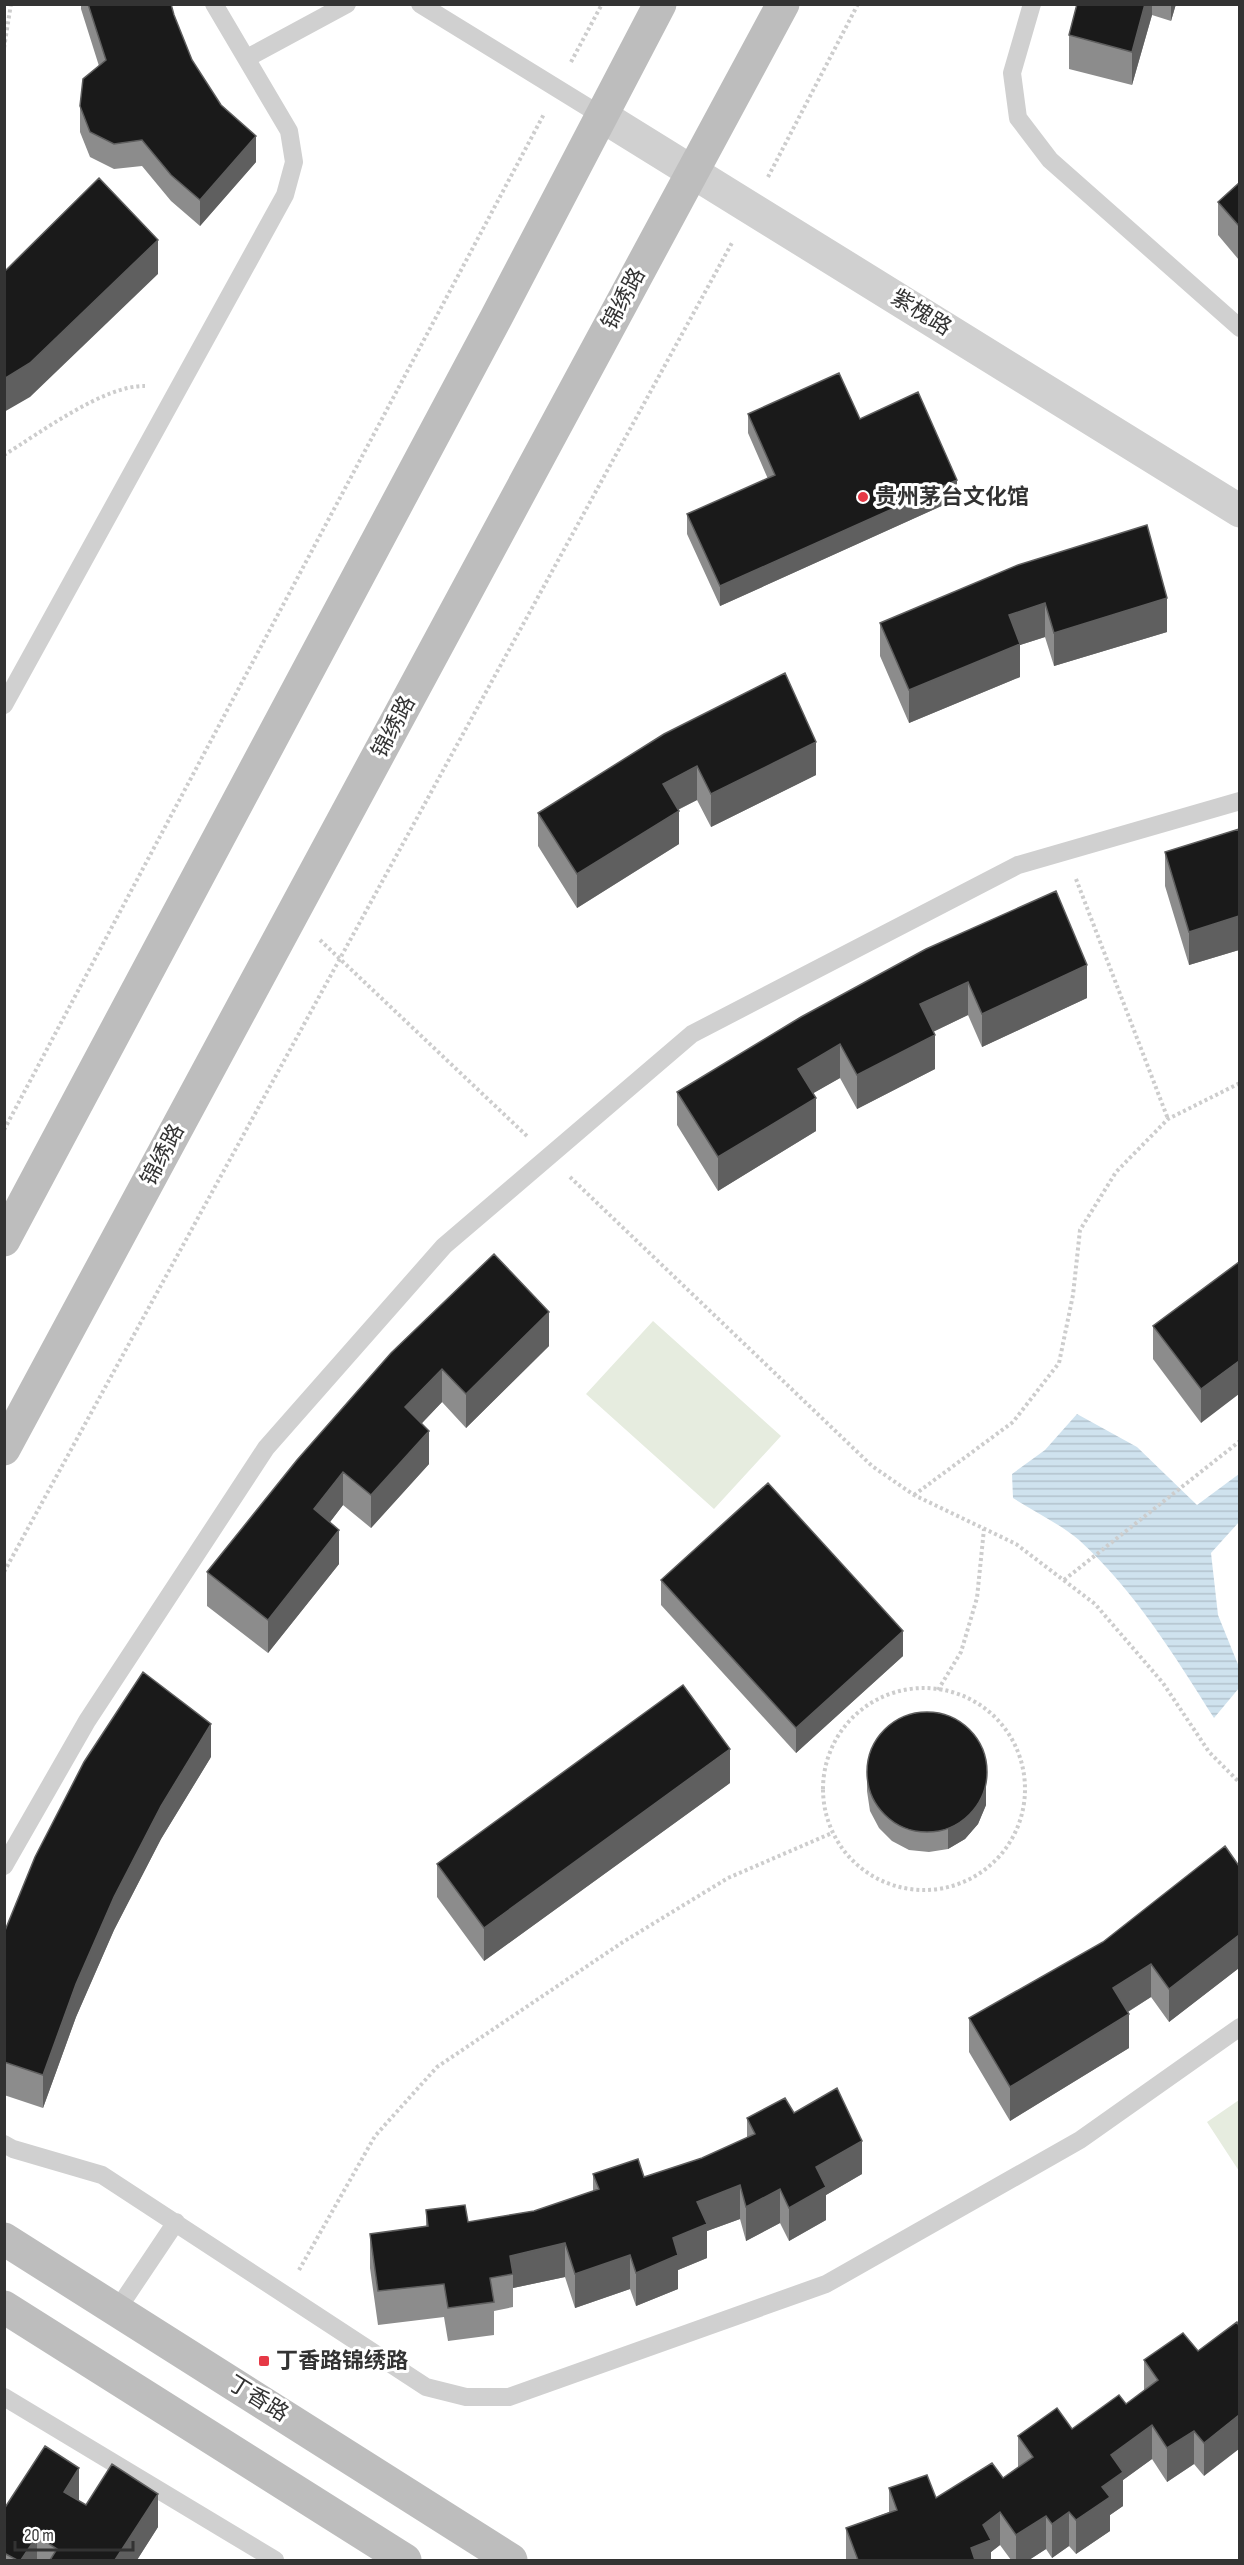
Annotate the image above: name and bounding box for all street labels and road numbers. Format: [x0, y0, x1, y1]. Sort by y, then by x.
street label: 锦绣路 [597, 264, 651, 334]
street label: 紫槐路 [886, 284, 956, 342]
street label: 锦绣路 [367, 692, 421, 762]
street label: 锦绣路 [136, 1120, 190, 1190]
street label: 丁香路 [223, 2370, 293, 2428]

